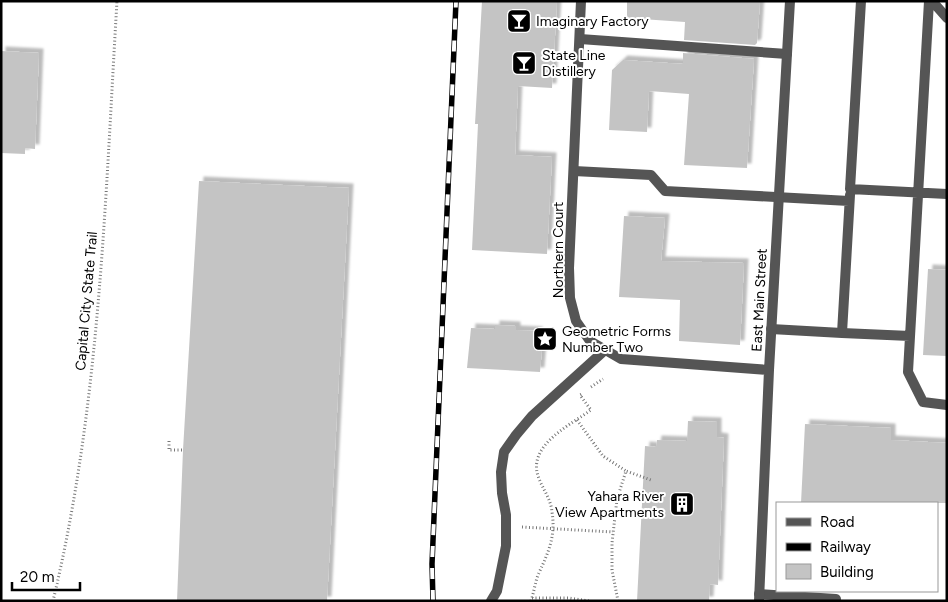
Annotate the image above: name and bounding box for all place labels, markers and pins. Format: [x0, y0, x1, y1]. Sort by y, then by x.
bar icon: Imaginary Factory [506, 8, 532, 34]
place label: Imaginary Factory [536, 13, 649, 30]
place label: State Line Distillery [542, 47, 606, 80]
bar icon: State Line Distillery [511, 50, 537, 76]
place label: Geometric Forms Number Two [562, 323, 671, 356]
place icon: Geometric Forms Number Two [532, 326, 558, 352]
place label: Yahara River View Apartments [555, 488, 664, 521]
building icon: Yahara River View Apartments [669, 491, 695, 517]

